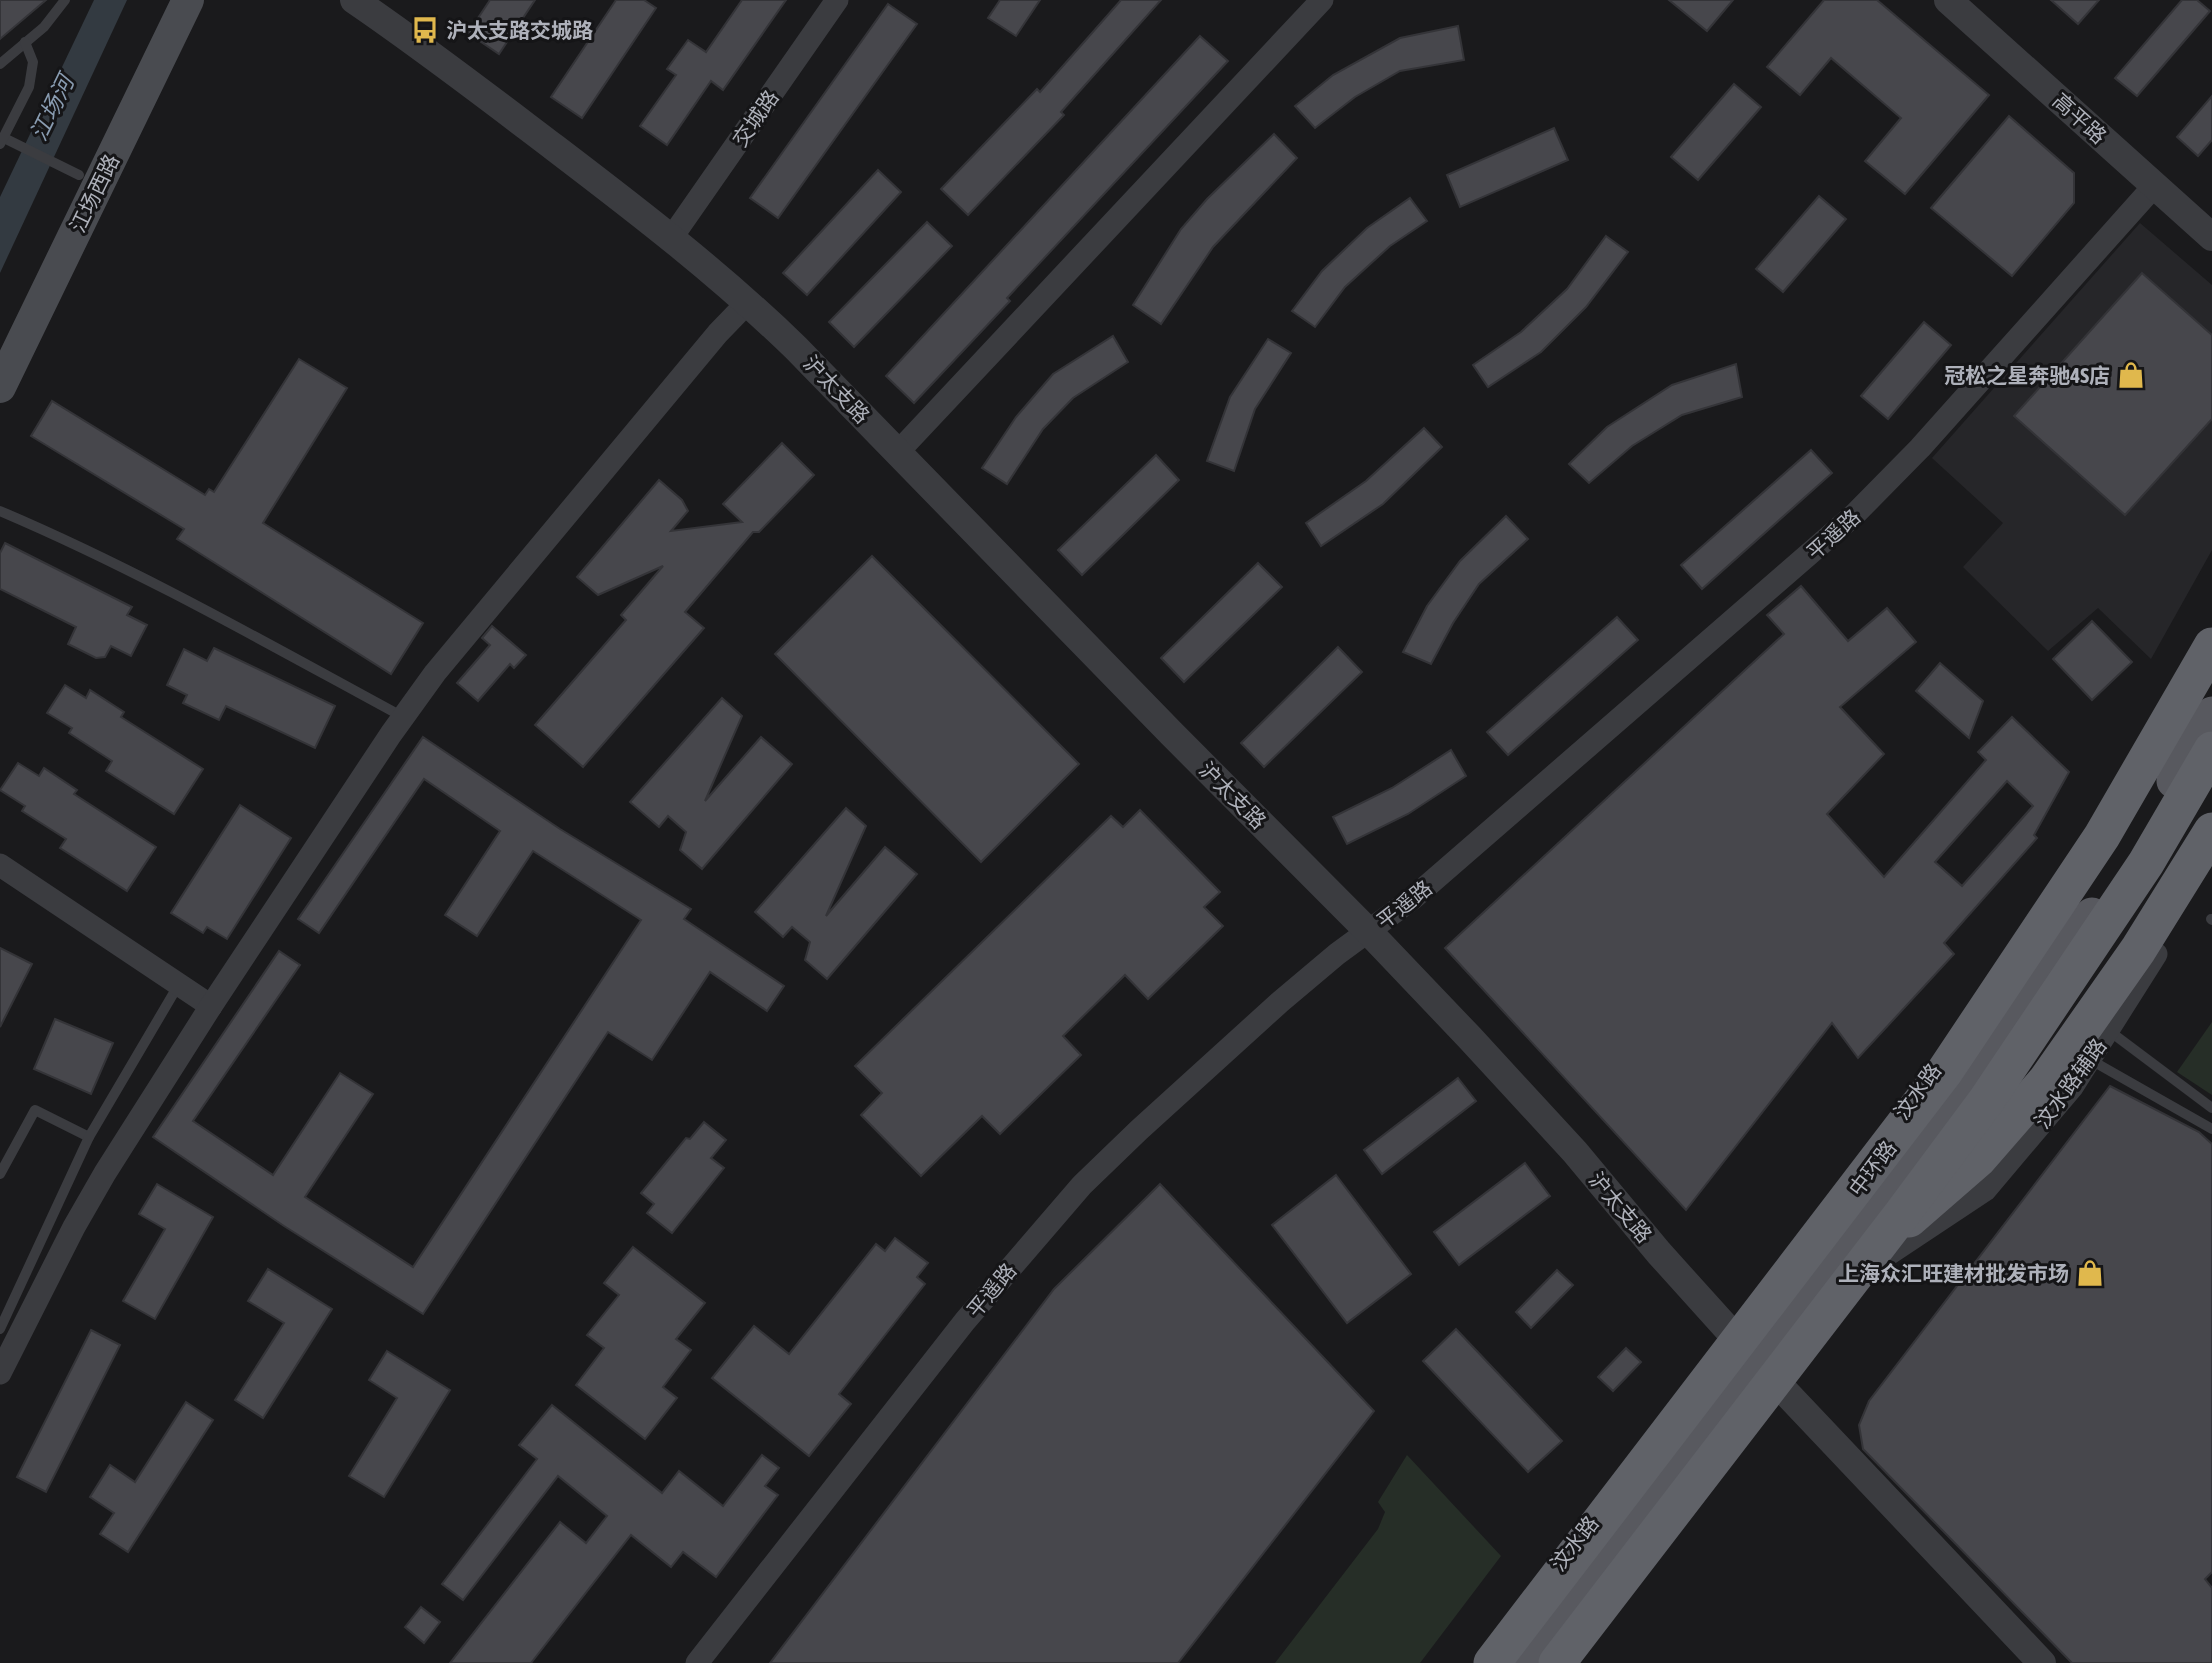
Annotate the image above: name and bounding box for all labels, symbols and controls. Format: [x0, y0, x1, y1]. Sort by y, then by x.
bus stop icon: 沪太支路交城路 [410, 15, 440, 45]
place label: 沪太支路交城路 [446, 18, 593, 42]
water label: 江场河 [25, 68, 81, 145]
street label: 交城路 [727, 85, 783, 151]
street label: 高平路 [2049, 88, 2111, 148]
street label: 江场西路 [65, 150, 123, 236]
street label: 沪太支路 [799, 350, 875, 428]
shop icon: 冠松之星奔驰4S店 [2116, 360, 2146, 390]
place label: 冠松之星奔驰4S店 [1944, 363, 2110, 387]
street label: 平遥路 [1802, 504, 1864, 564]
street label: 沪太支路 [1195, 757, 1271, 833]
street label: 平遥路 [1372, 875, 1436, 933]
street label: 汶水路辅路 [2029, 1033, 2111, 1133]
street label: 汶水路 [1889, 1058, 1945, 1124]
street label: 中环路 [1843, 1136, 1901, 1200]
street label: 沪太支路 [1585, 1167, 1657, 1247]
street label: 平遥路 [962, 1258, 1020, 1322]
shop icon: 上海众汇旺建材批发市场 [2075, 1258, 2105, 1288]
place label: 上海众汇旺建材批发市场 [1838, 1261, 2069, 1285]
street label: 汶水路 [1545, 1511, 1603, 1575]

